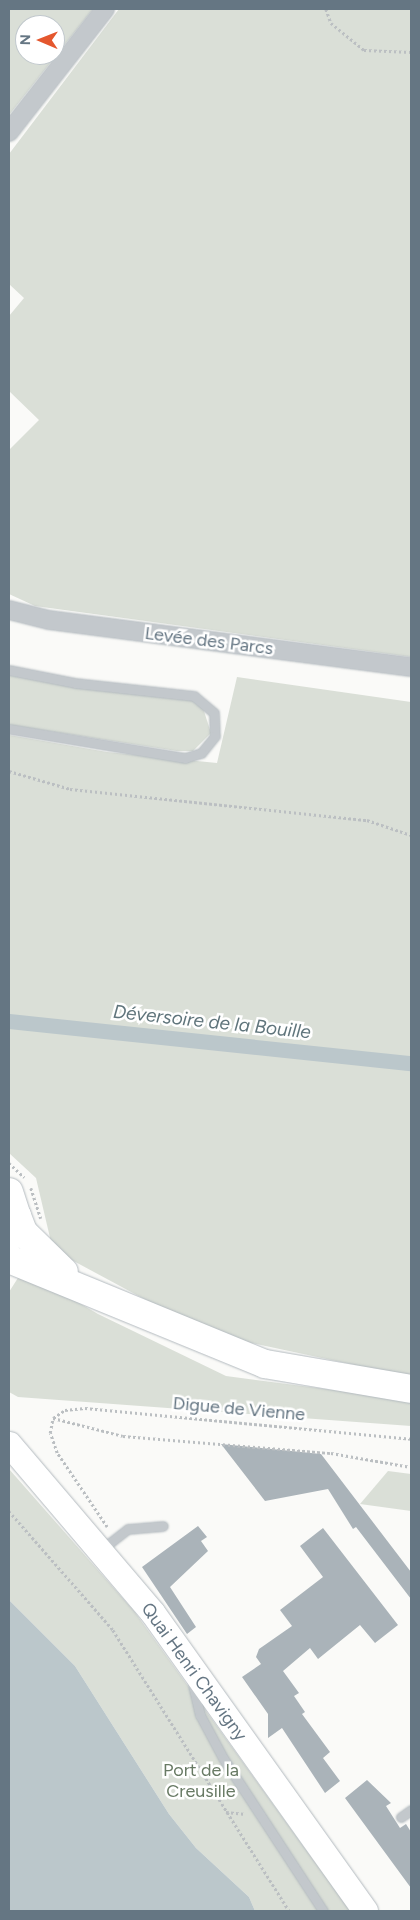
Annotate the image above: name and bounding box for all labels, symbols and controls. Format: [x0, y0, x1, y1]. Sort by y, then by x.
north arrow [15, 15, 65, 65]
text: N [17, 34, 34, 45]
street label: Levée des Parcs [144, 622, 274, 660]
water label: Déversoire de la Bouille [112, 1000, 312, 1044]
street label: Digue de Vienne [172, 1392, 306, 1426]
street label: Quai Henri Chavigny [137, 1599, 251, 1745]
park label: Port de la Creusille [163, 1760, 239, 1802]

